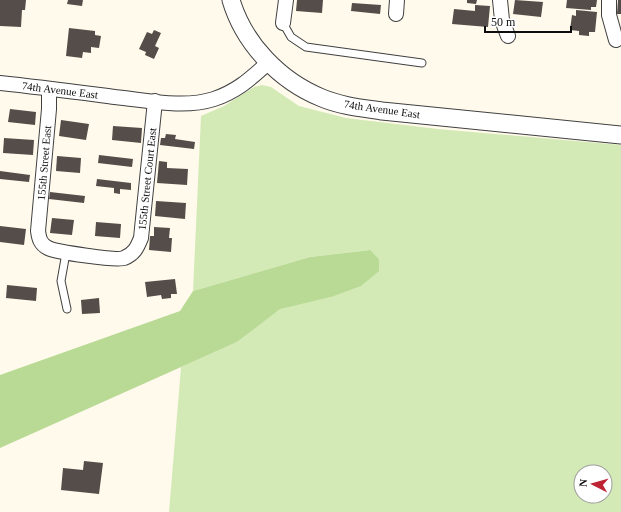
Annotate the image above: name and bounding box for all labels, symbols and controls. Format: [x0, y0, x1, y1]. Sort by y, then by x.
scale bar [485, 8, 571, 34]
text: 50 m [491, 15, 516, 29]
street label: 74th Avenue East [21, 79, 99, 101]
street label: 74th Avenue East [343, 98, 421, 120]
street label: 155th Street East [35, 125, 53, 201]
street label: 155th Street Court East [136, 127, 158, 231]
north arrow [573, 464, 613, 504]
text: N [577, 478, 589, 488]

